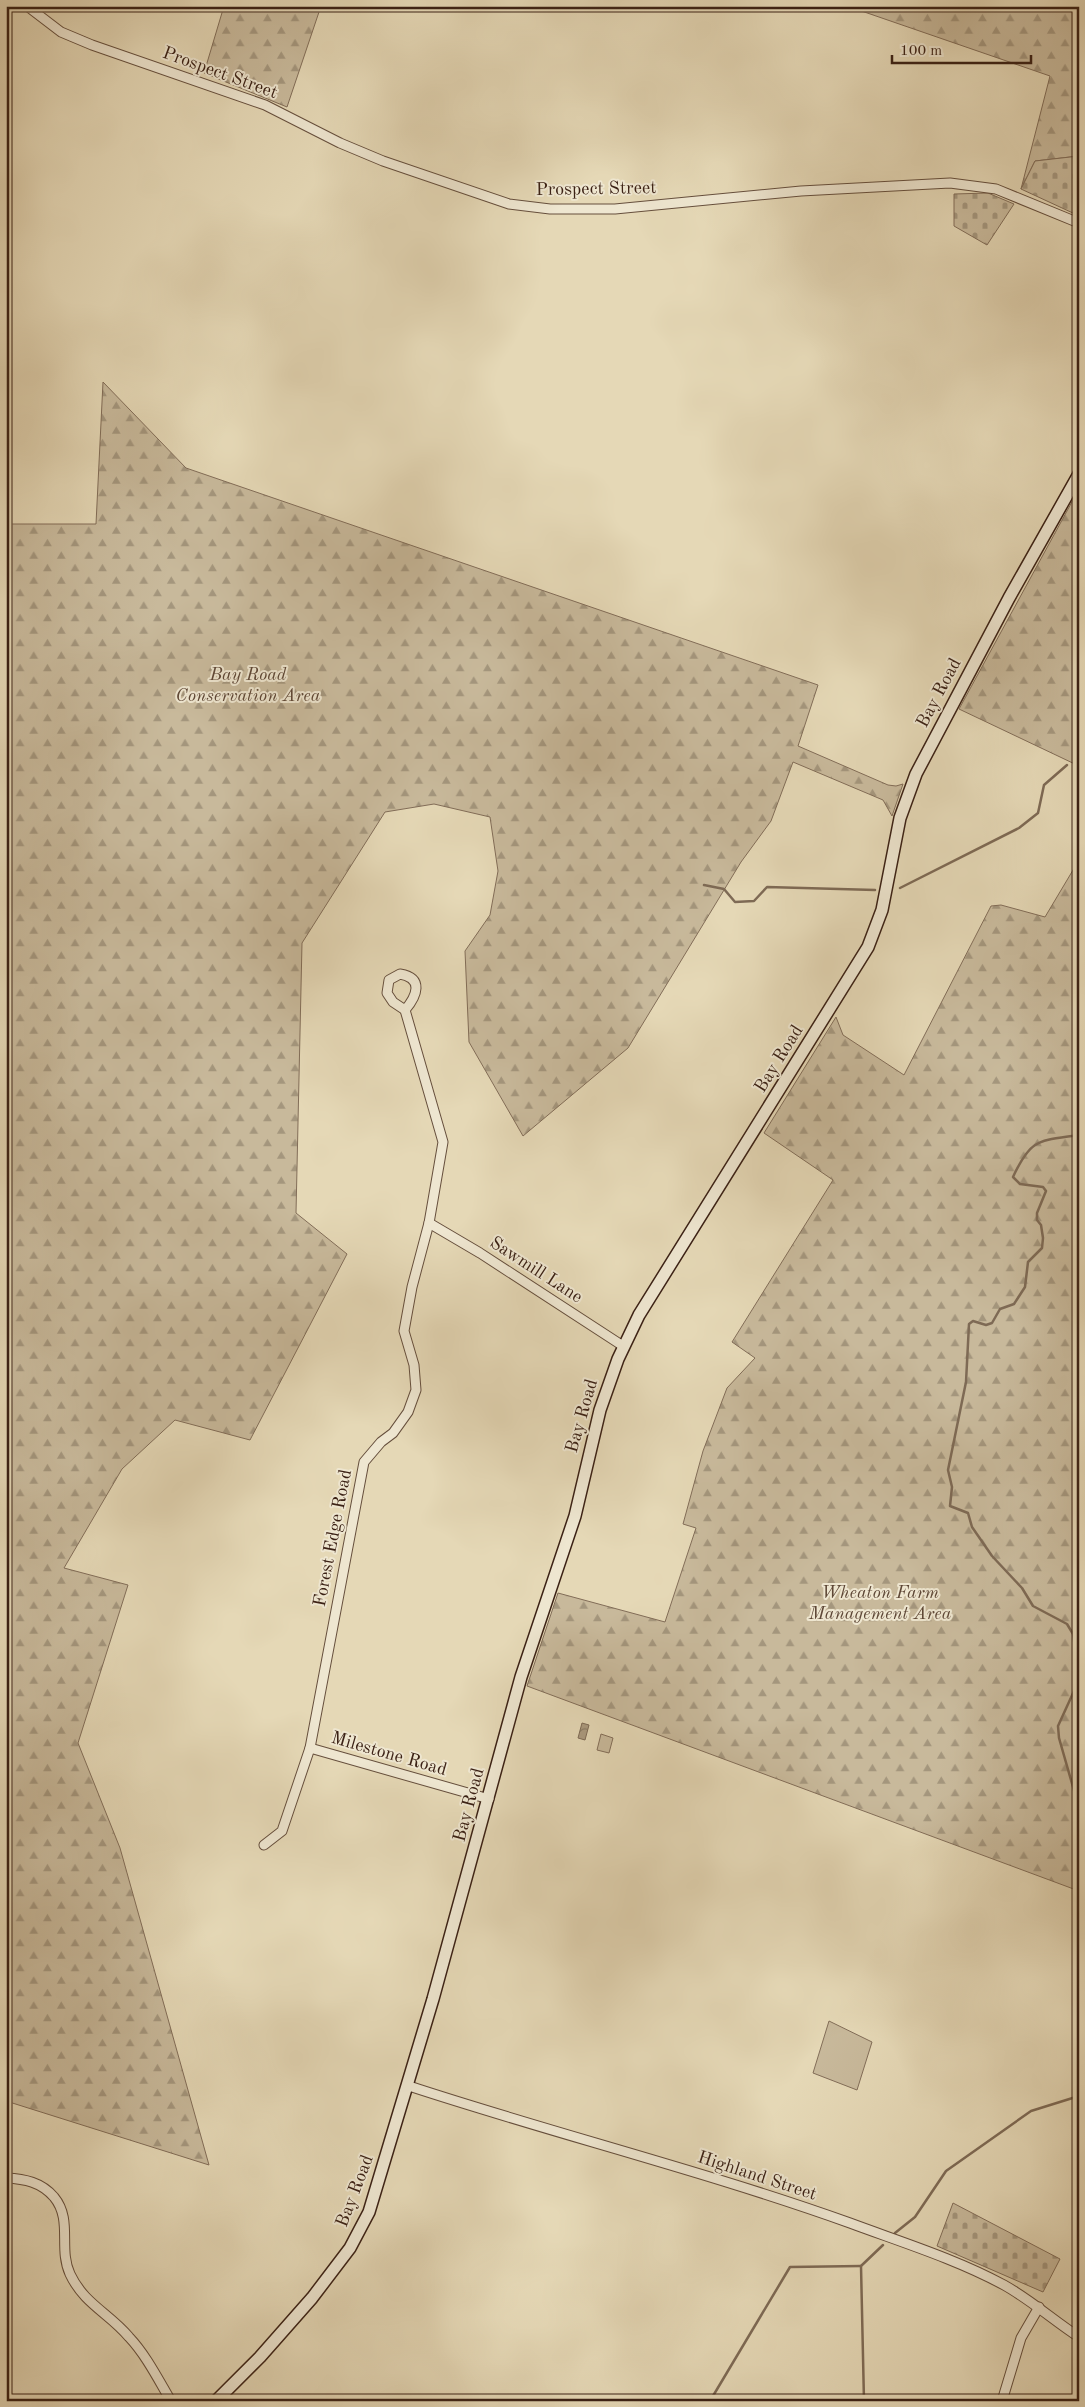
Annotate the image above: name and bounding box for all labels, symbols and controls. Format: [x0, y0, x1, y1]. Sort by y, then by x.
scale bar [892, 32, 1031, 64]
street label: Prospect Street [160, 44, 280, 102]
text: 100 m [900, 44, 942, 59]
street label: Prospect Street [535, 179, 657, 199]
street label: Bay Road [913, 655, 965, 731]
park label: Bay Road Conservation Area [176, 666, 321, 705]
street label: Bay Road [751, 1022, 807, 1096]
street label: Sawmill Lane [486, 1233, 586, 1307]
street label: Bay Road [563, 1377, 601, 1455]
street label: Forest Edge Road [311, 1468, 355, 1608]
park label: Wheaton Farm Management Area [808, 1584, 952, 1623]
street label: Milestone Road [329, 1729, 449, 1779]
street label: Bay Road [451, 1766, 487, 1844]
street label: Highland Street [695, 2148, 819, 2204]
street label: Bay Road [333, 2152, 377, 2230]

